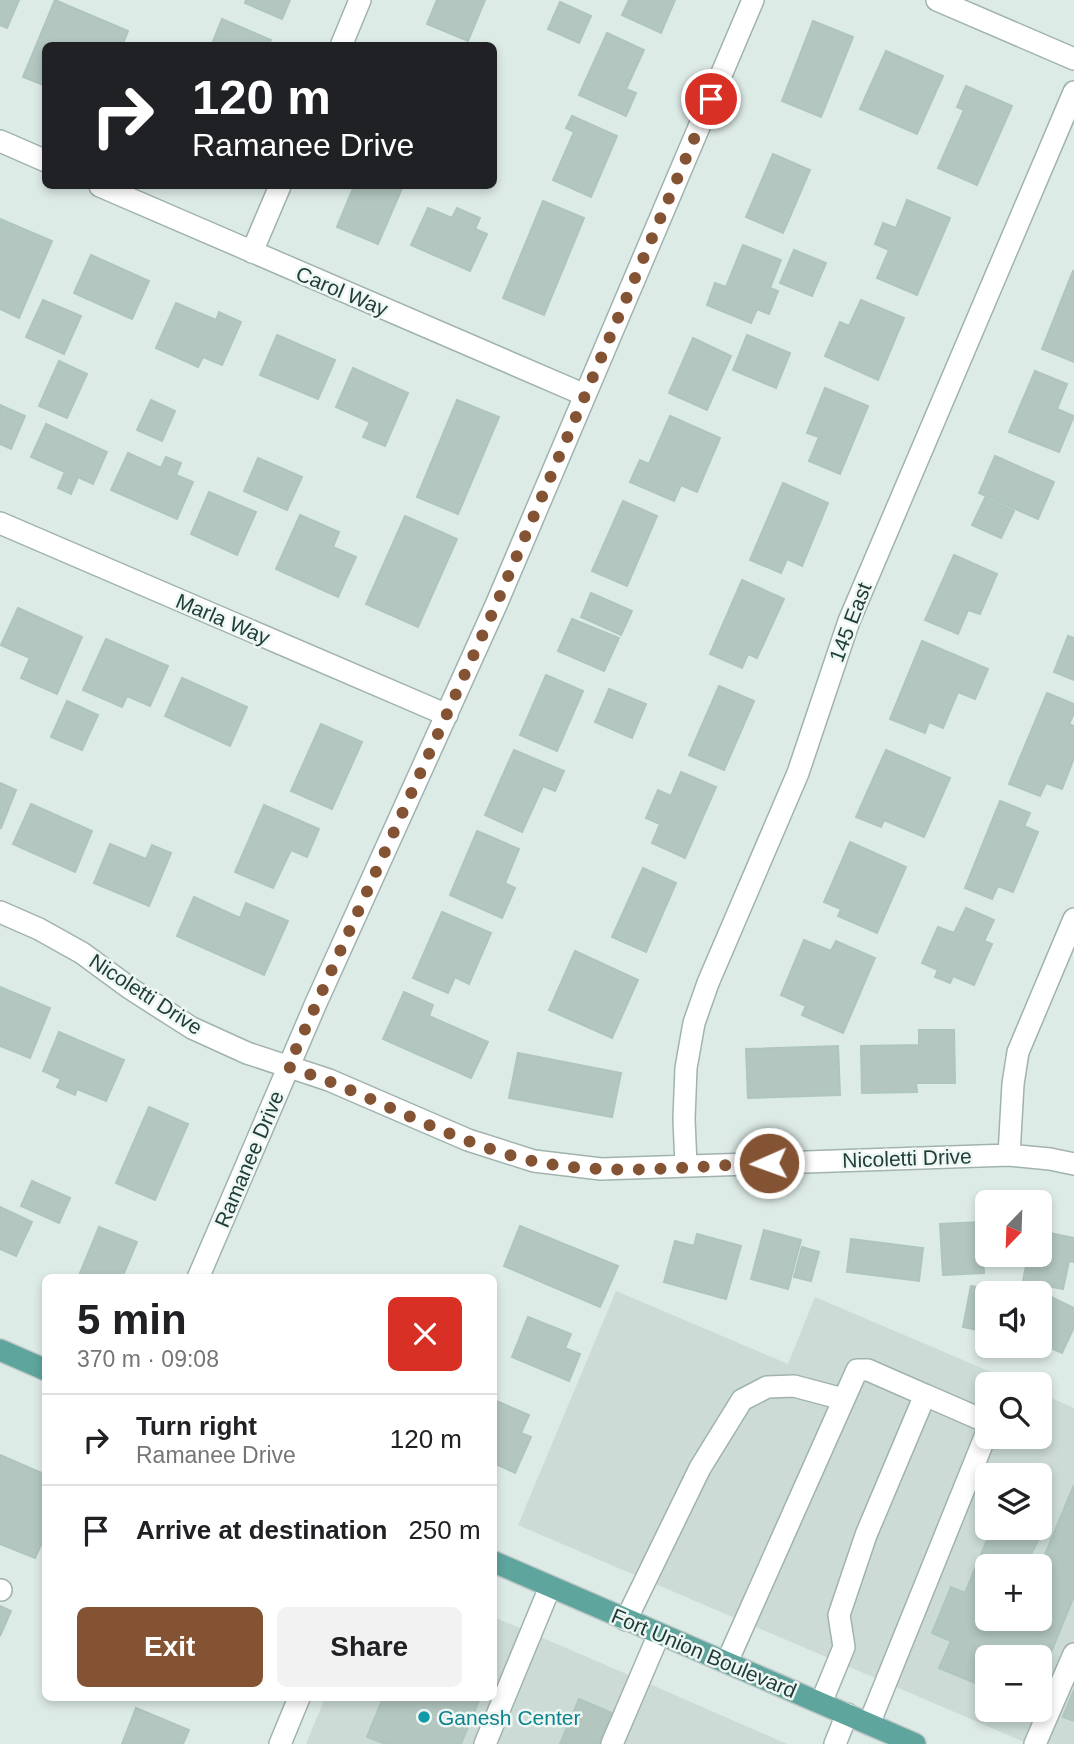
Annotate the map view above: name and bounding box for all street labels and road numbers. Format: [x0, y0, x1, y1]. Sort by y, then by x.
street label: Carol Way [293, 261, 392, 321]
street label: 145 East [824, 579, 876, 665]
street label: Marla Way [173, 589, 274, 649]
street label: Nicoletti Drive [85, 949, 207, 1039]
street label: Ramanee Drive [210, 1087, 288, 1231]
street label: Nicoletti Drive [842, 1144, 972, 1172]
street label: Fort Union Boulevard [608, 1604, 800, 1702]

